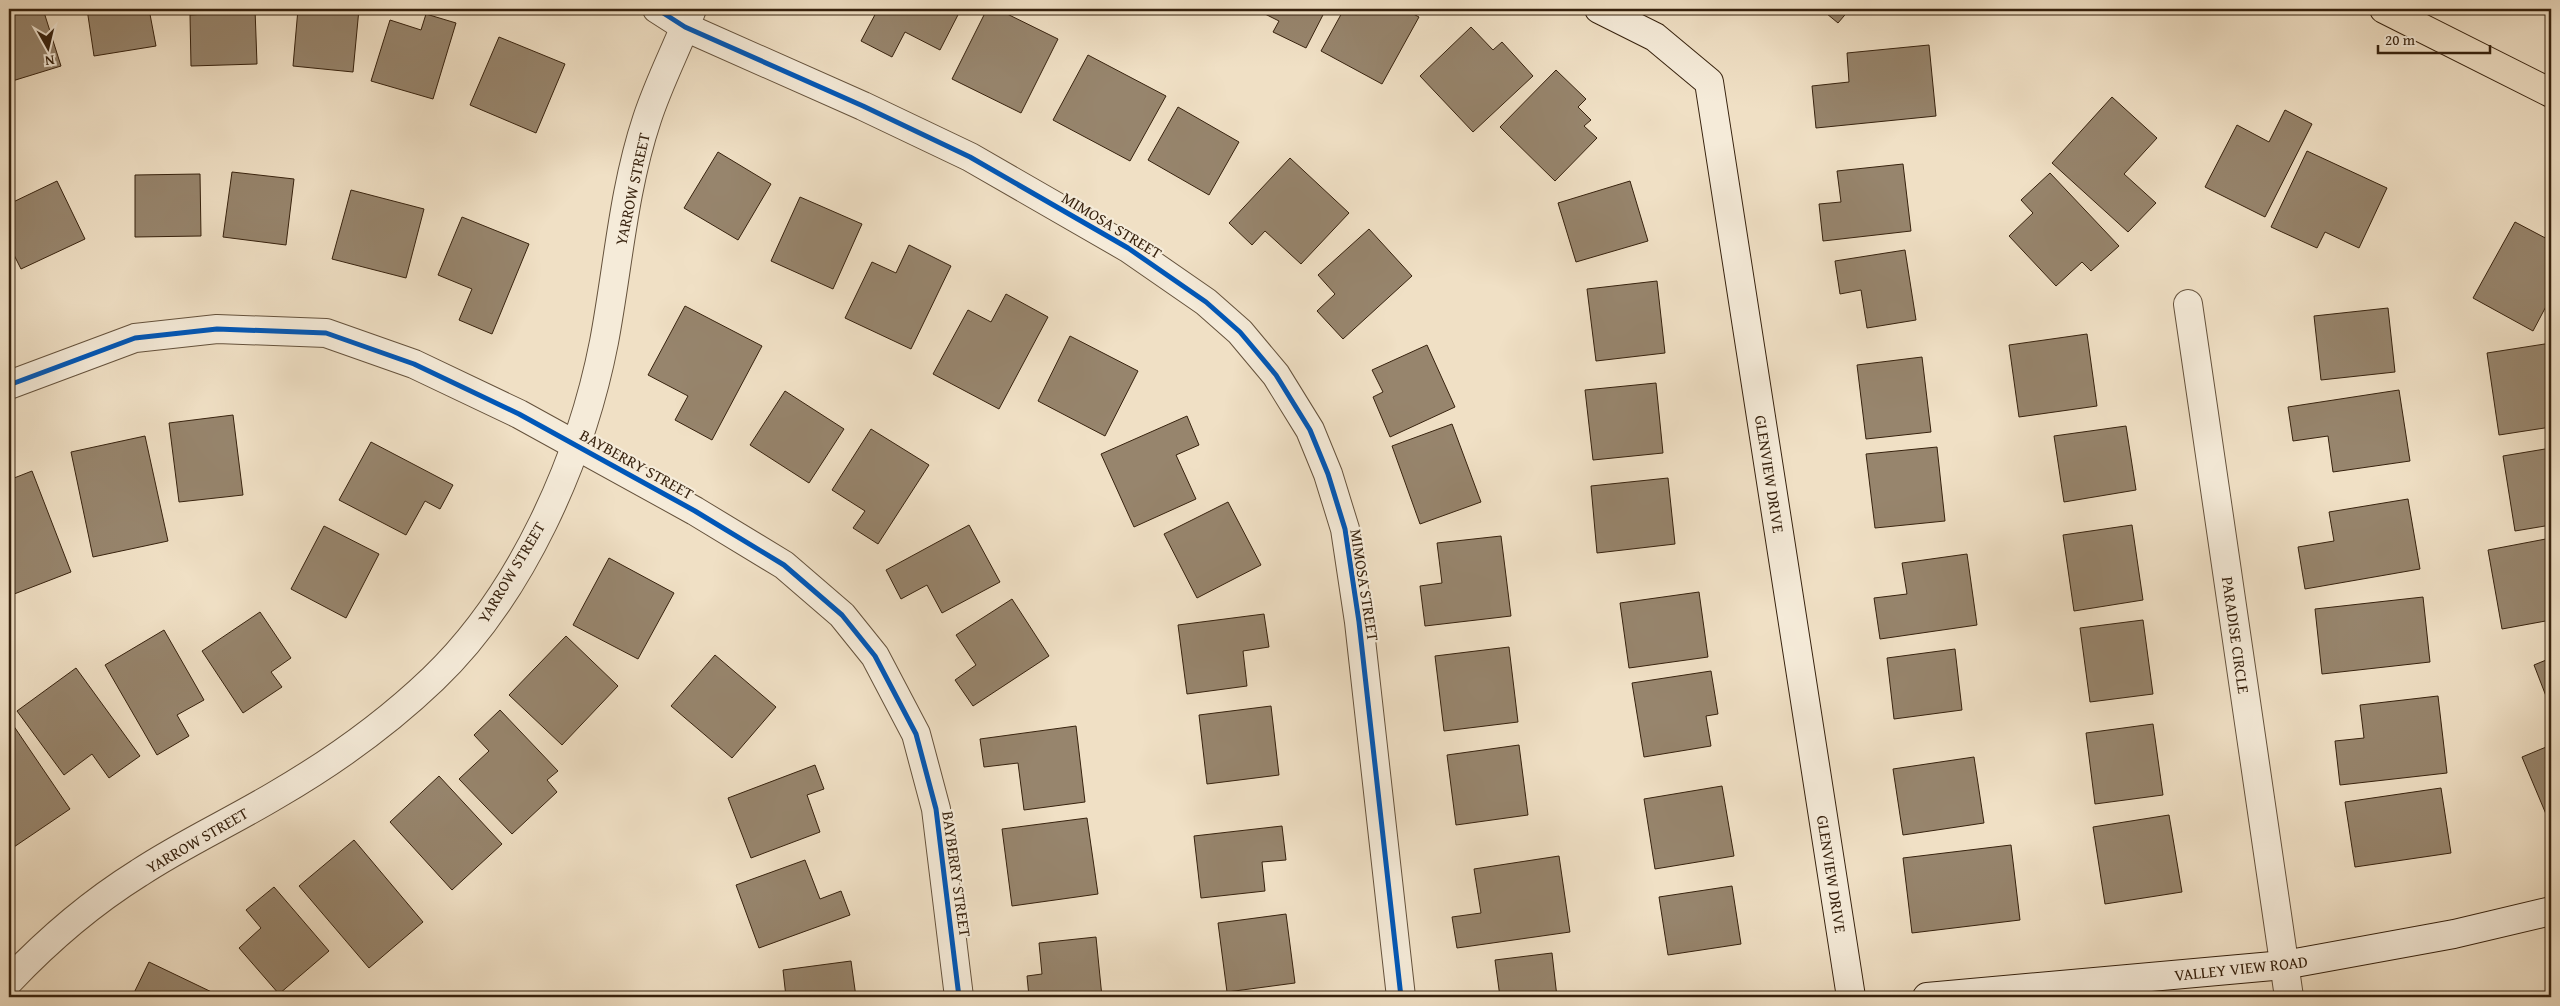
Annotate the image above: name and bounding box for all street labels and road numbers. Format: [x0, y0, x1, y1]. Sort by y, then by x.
street label: YARROW STREET [608, 130, 656, 247]
street label: MIMOSA STREET [1057, 186, 1167, 264]
street label: GLENVIEW DRIVE [1749, 413, 1791, 535]
street label: BAYBERRY STREET [576, 423, 698, 505]
street label: YARROW STREET [471, 517, 551, 627]
street label: MIMOSA STREET [1344, 527, 1386, 643]
street label: PARADISE CIRCLE [2216, 575, 2256, 695]
street label: YARROW STREET [141, 801, 253, 879]
street label: BAYBERRY STREET [936, 810, 978, 939]
street label: GLENVIEW DRIVE [1811, 813, 1853, 935]
street label: VALLEY VIEW ROAD [2173, 949, 2309, 987]

